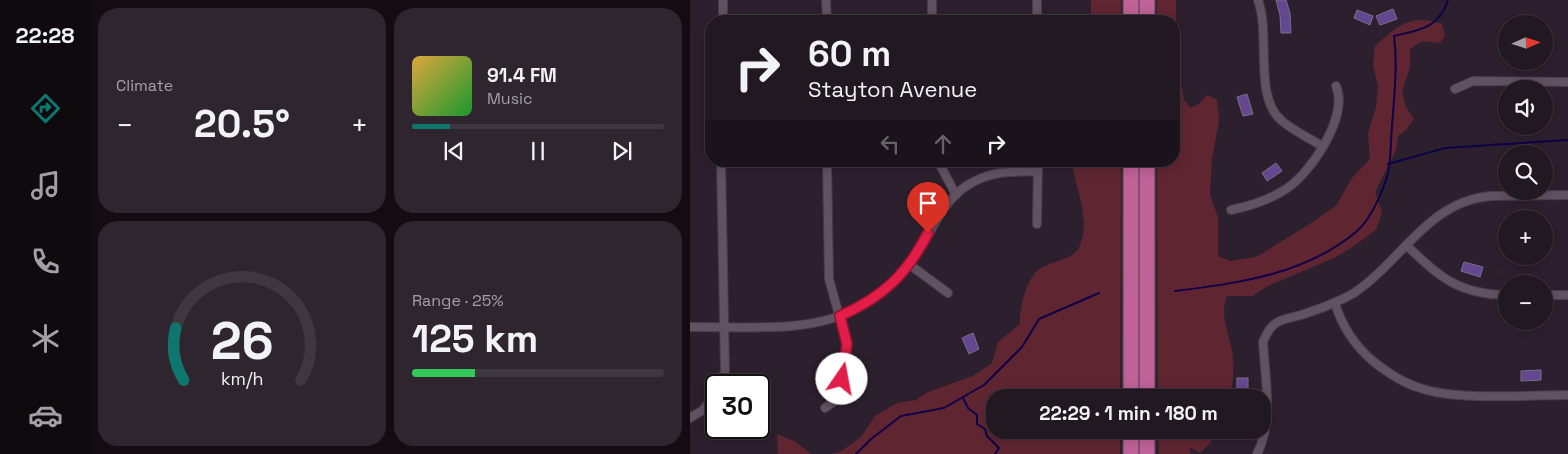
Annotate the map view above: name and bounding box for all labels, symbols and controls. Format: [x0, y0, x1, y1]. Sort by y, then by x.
north arrow [1498, 15, 1552, 70]
map controls [1498, 15, 1553, 330]
text: 22:28 [16, 21, 74, 49]
text: 60 m [808, 32, 891, 76]
icon: right [725, 35, 790, 100]
text: 91.4 FM [487, 63, 557, 88]
text: Climate [116, 75, 173, 96]
text: Stayton Avenue [808, 75, 977, 103]
button: sound [1498, 80, 1553, 135]
text: Music [487, 88, 533, 109]
icon: directions [28, 91, 63, 126]
text: 20.5° [194, 100, 290, 148]
text: − [116, 107, 133, 143]
text: + [351, 107, 368, 143]
icon: left [876, 130, 904, 158]
icon: ahead [929, 130, 957, 158]
icon: right [982, 130, 1010, 158]
icon: previous [440, 137, 468, 165]
icon: pause [524, 137, 552, 165]
icon: next [608, 137, 636, 165]
button: search [1498, 145, 1553, 200]
icon: music [28, 168, 63, 203]
pin [907, 182, 949, 233]
icon: arrive [914, 189, 942, 217]
button: + [1498, 210, 1553, 265]
icon: phone [28, 244, 63, 279]
button: − [1498, 275, 1553, 330]
text: Range · 25% [412, 290, 504, 311]
text: 26 [210, 308, 274, 374]
text: 125 km [412, 315, 538, 363]
icon: climate [28, 321, 63, 356]
position arrow [815, 352, 867, 404]
text: km/h [221, 367, 263, 390]
speed limit sign: 30 [705, 374, 770, 439]
icon: car [28, 398, 63, 433]
text: 22:29 · 1 min · 180 m [1039, 401, 1218, 426]

